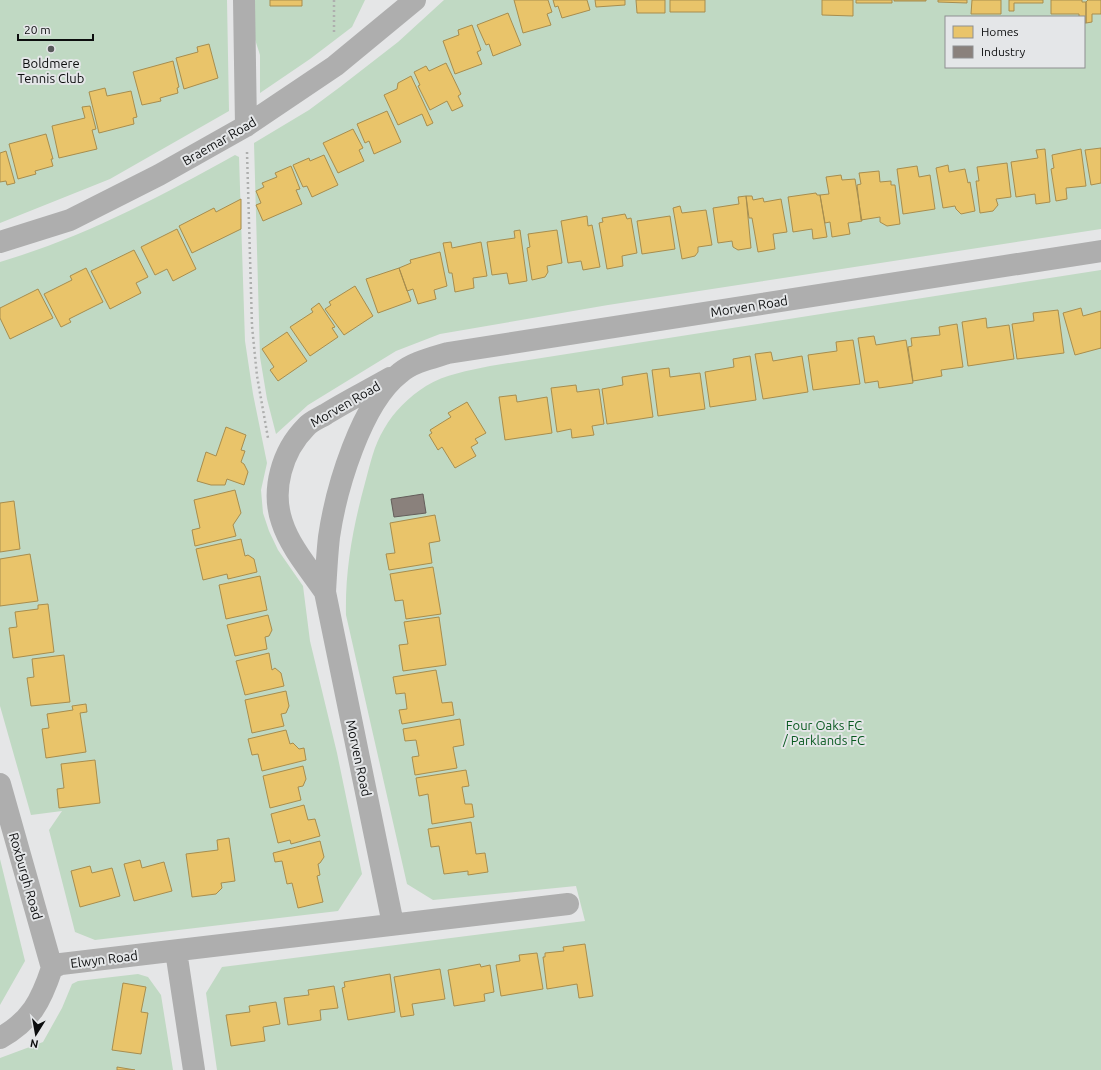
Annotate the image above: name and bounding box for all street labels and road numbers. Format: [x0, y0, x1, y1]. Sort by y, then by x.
street label: Braemar Road [180, 114, 258, 168]
street label: Morven Road [709, 293, 789, 319]
street label: Morven Road [308, 378, 382, 430]
street label: Morven Road [344, 718, 374, 798]
street label: Roxburgh Road [7, 831, 45, 921]
street label: Elwyn Road [70, 948, 138, 970]

